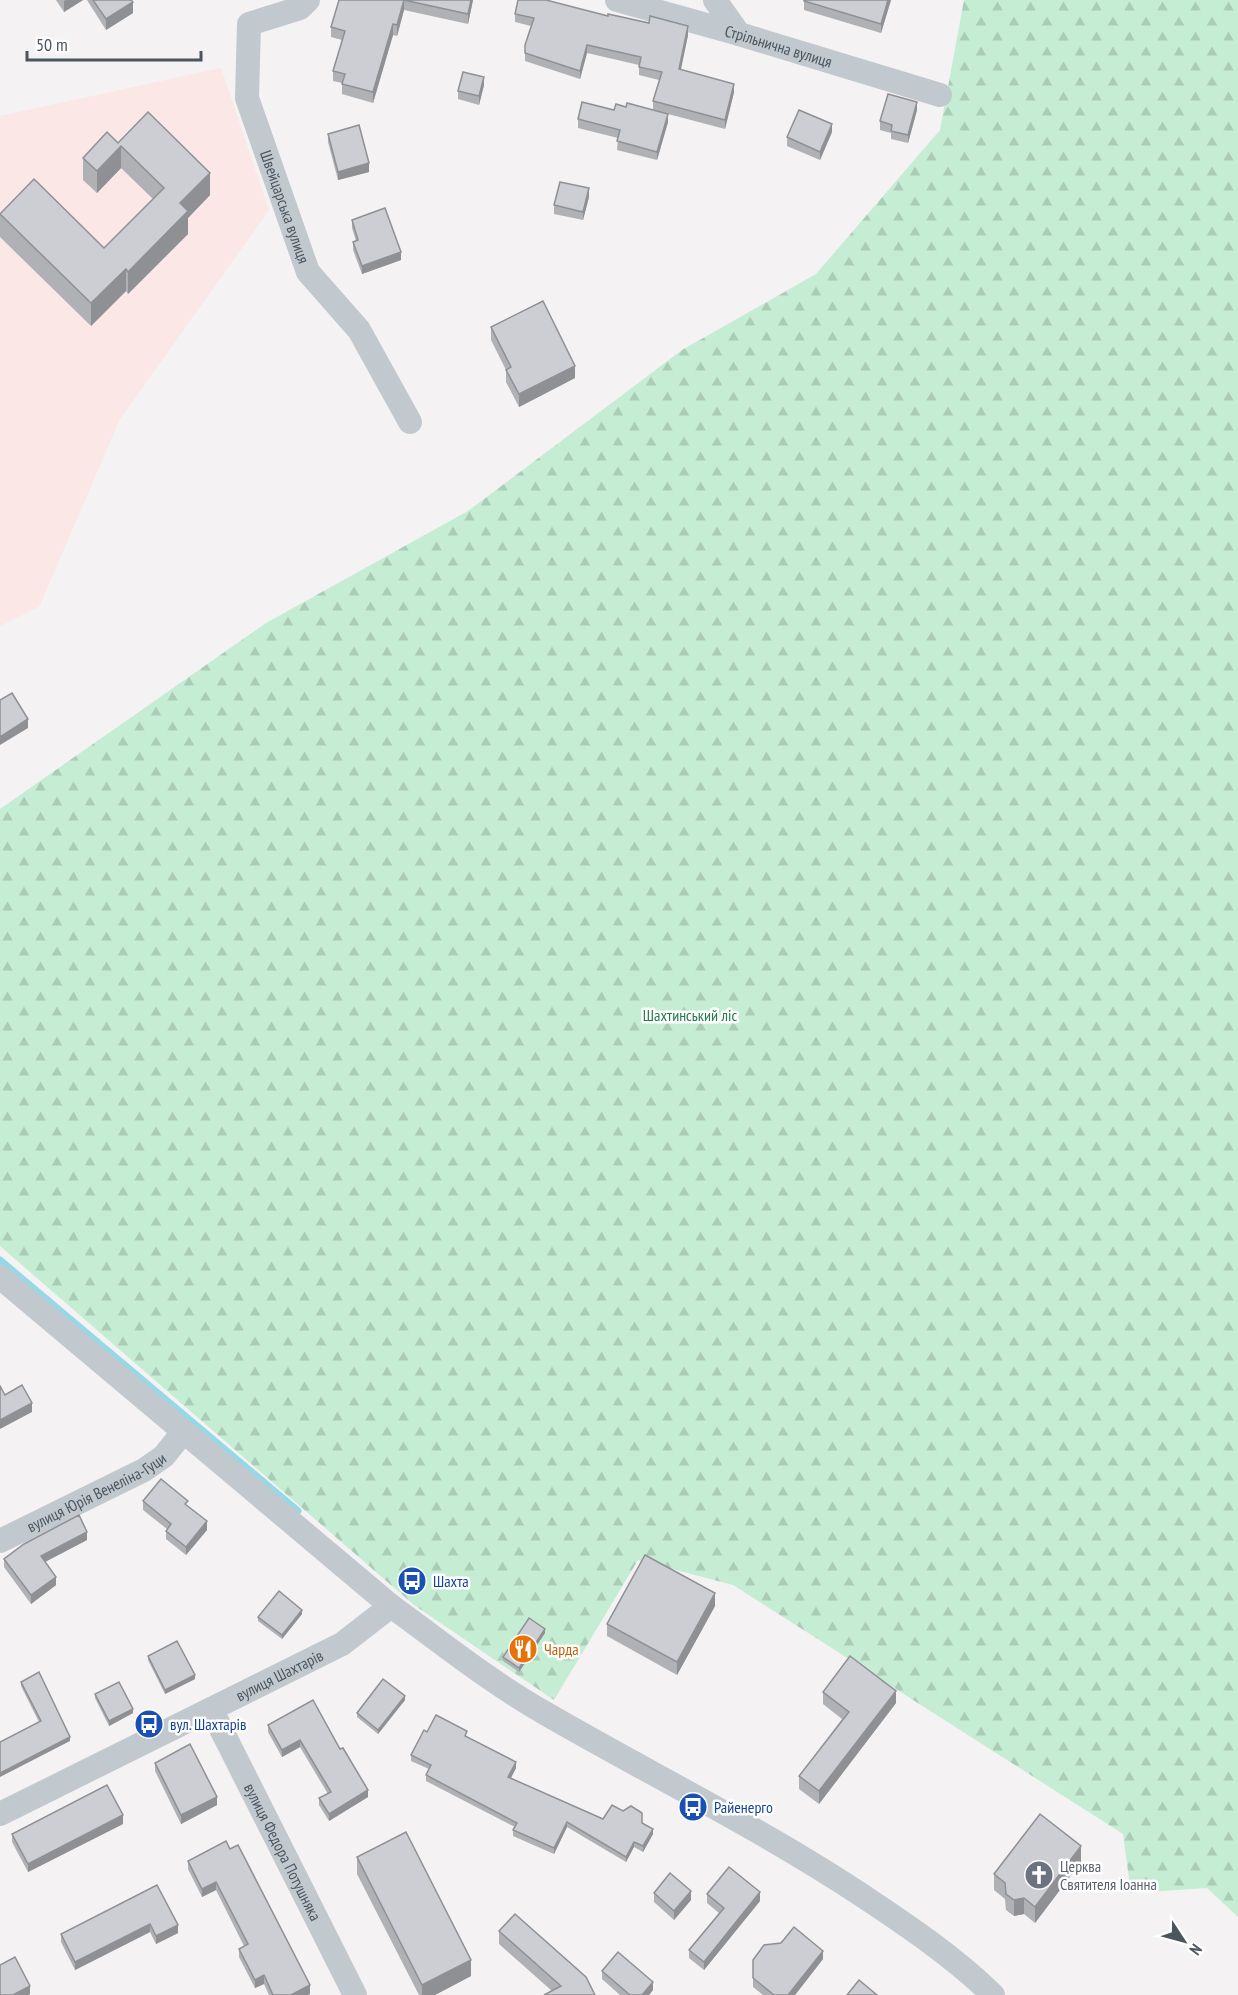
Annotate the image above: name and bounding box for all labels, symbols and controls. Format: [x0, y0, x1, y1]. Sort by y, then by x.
street label: Стрільнична вулиця [723, 21, 835, 72]
scale bar [27, 24, 201, 62]
text: 50 m [36, 33, 68, 56]
street label: Швейцарська вулиця [256, 147, 314, 266]
park label: Шахтинський ліс [643, 1005, 737, 1025]
street label: вулиця Юрія Венеліна-Гуци [23, 1448, 170, 1536]
bus stop icon: Шахта [396, 1565, 428, 1597]
place label: Шахта [433, 1571, 469, 1591]
restaurant icon: Чарда [507, 1633, 539, 1665]
place label: Чарда [544, 1639, 579, 1659]
street label: вулиця Шахтарів [232, 1645, 326, 1705]
bus stop icon: вул. Шахтарів [133, 1708, 165, 1740]
place label: вул. Шахтарів [170, 1714, 247, 1734]
street label: вулиця Федора Потушняка [240, 1780, 326, 1924]
bus stop icon: Райенерго [677, 1791, 709, 1823]
place label: Райенерго [714, 1797, 773, 1817]
place label: Церква Святителя Іоанна [1060, 1856, 1157, 1894]
church icon: Церква Святителя Іоанна [1023, 1859, 1055, 1891]
north arrow [1154, 1911, 1214, 1971]
text: N [1186, 1940, 1207, 1959]

